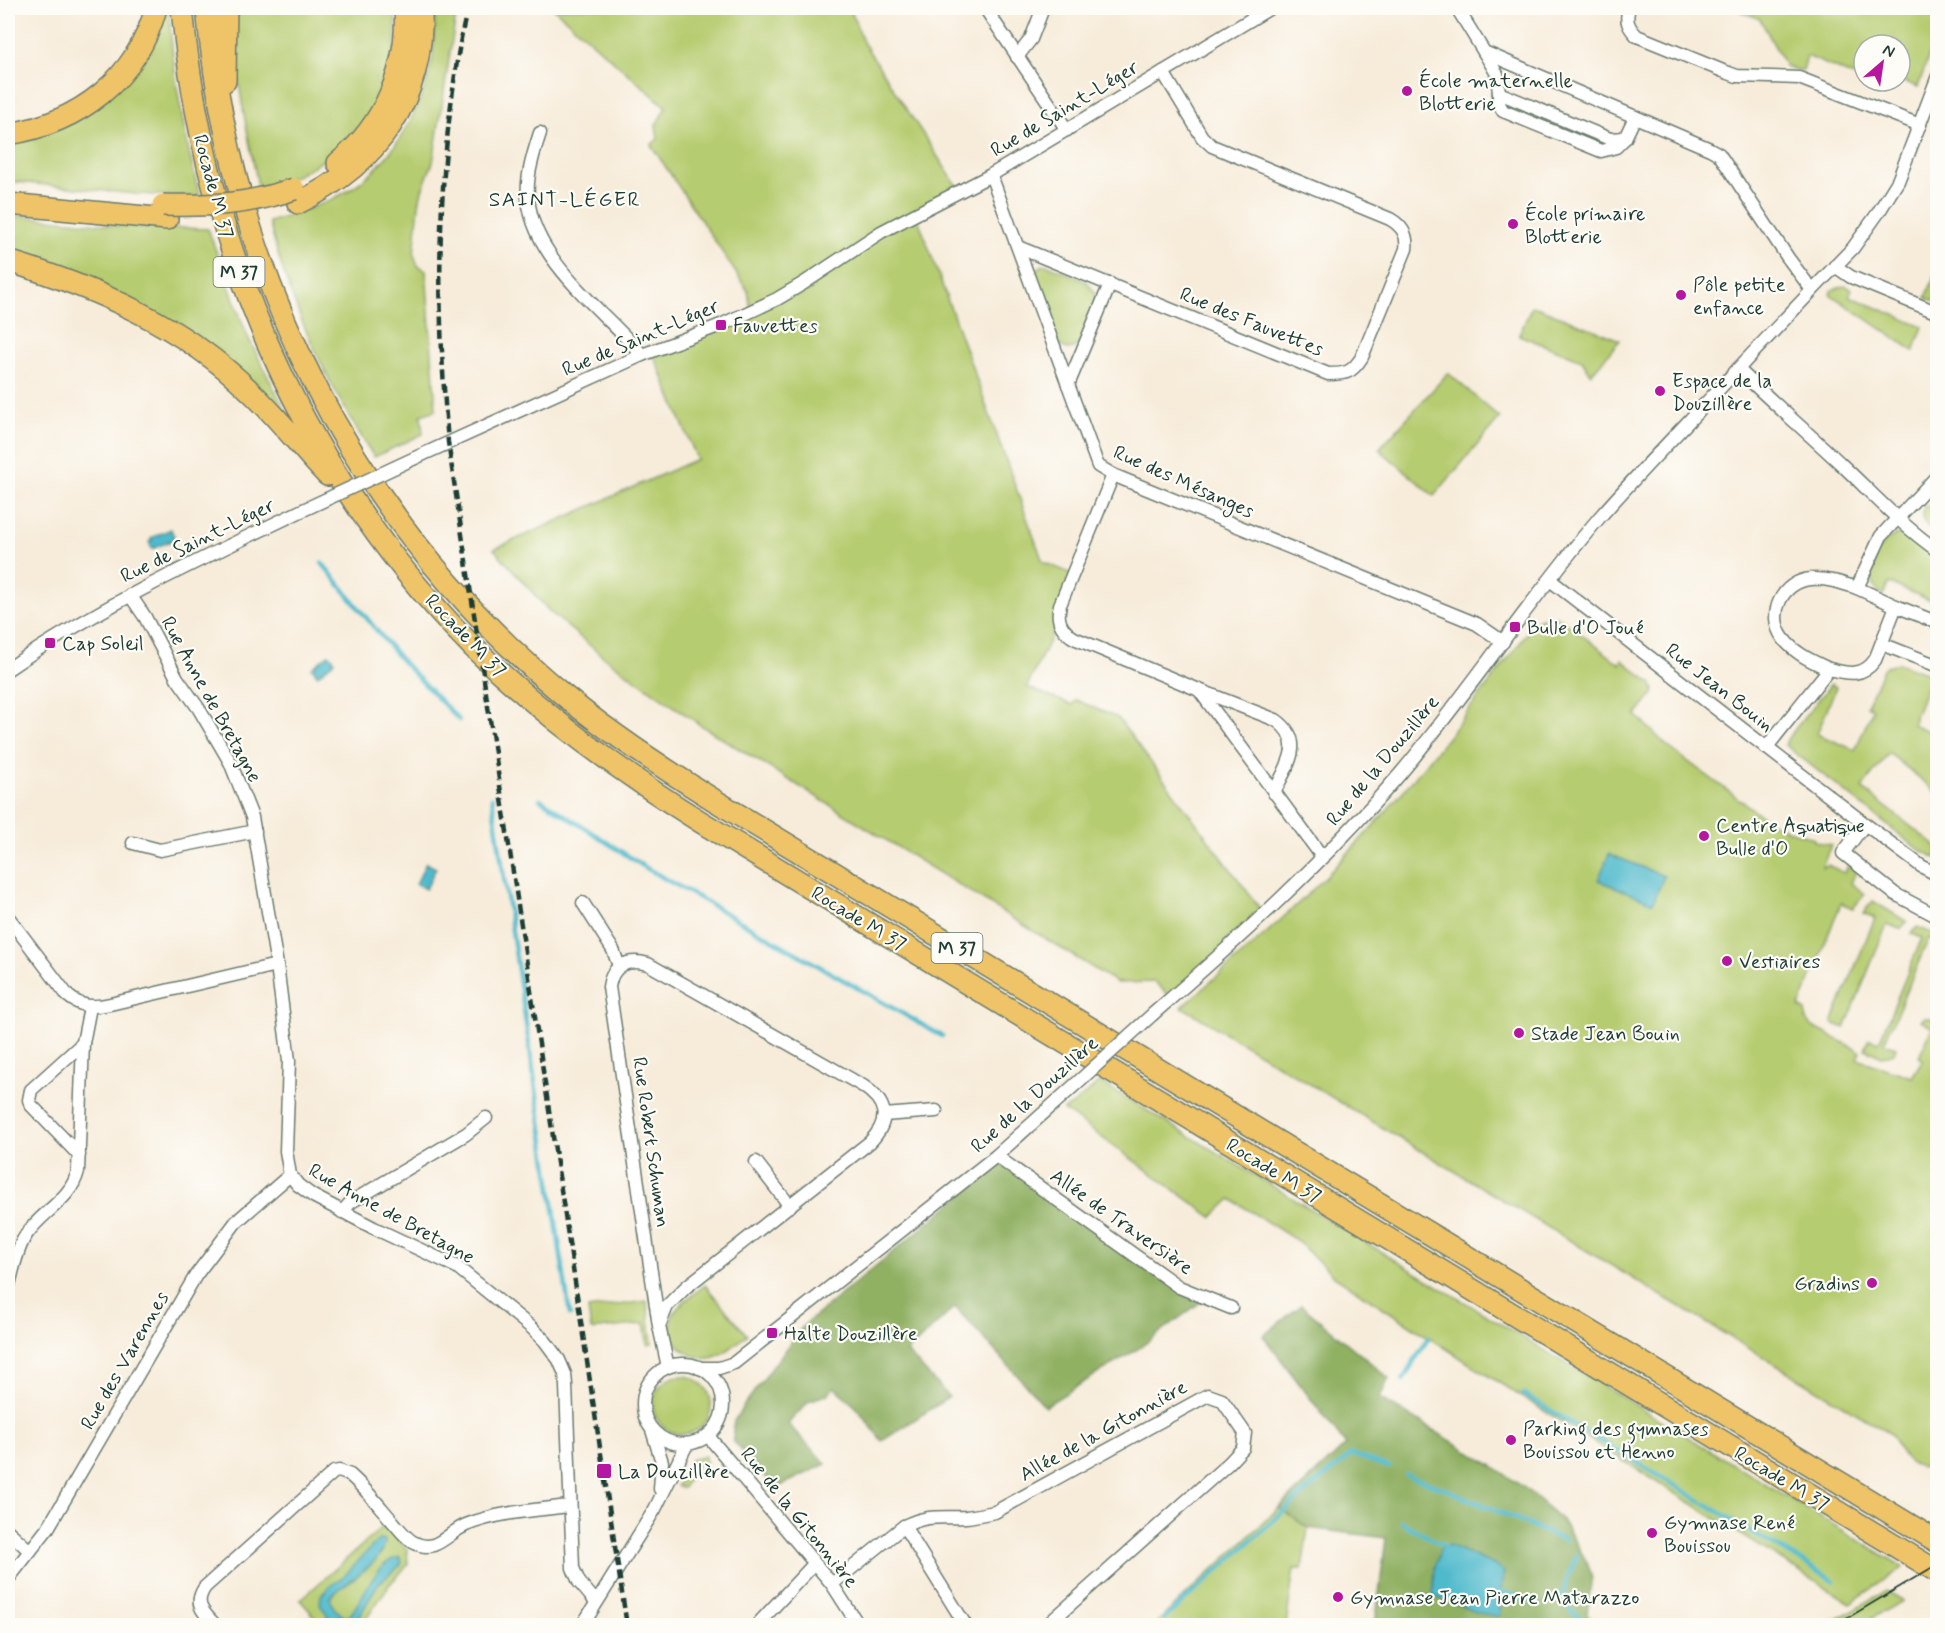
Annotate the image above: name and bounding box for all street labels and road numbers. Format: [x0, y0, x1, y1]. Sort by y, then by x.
street label: Rue de Saint-Léger [986, 54, 1144, 164]
street label: Rocade M 37 [186, 131, 239, 241]
road number: M 37 [214, 257, 264, 287]
street label: Rue des Fauvettes [1175, 281, 1328, 364]
street label: Rue de Saint-Léger [558, 293, 724, 384]
street label: Rue des Mésanges [1108, 439, 1258, 526]
street label: Rue de Saint-Léger [116, 492, 280, 590]
street label: Rocade M 37 [418, 588, 512, 684]
street label: Rue Anne de Bretagne [154, 612, 268, 788]
street label: Rue Jean Bouin [1659, 637, 1779, 739]
street label: Rue de la Douzillère [1320, 690, 1446, 832]
street label: Rocade M 37 [806, 880, 911, 958]
road number: M 37 [932, 933, 982, 963]
street label: Rue de la Douzillère [965, 1030, 1105, 1160]
street label: Rue Robert Schuman [625, 1055, 676, 1229]
street label: Rocade M 37 [1221, 1132, 1326, 1210]
street label: Rue Anne de Bretagne [303, 1157, 479, 1271]
street label: Allée de Traversière [1044, 1163, 1198, 1282]
street label: Rue des Varennes [75, 1286, 176, 1435]
street label: Allée de la Gitonnière [1015, 1374, 1192, 1489]
street label: Rocade M 37 [1729, 1440, 1834, 1518]
street label: Rue de la Gitonnière [734, 1442, 864, 1594]

